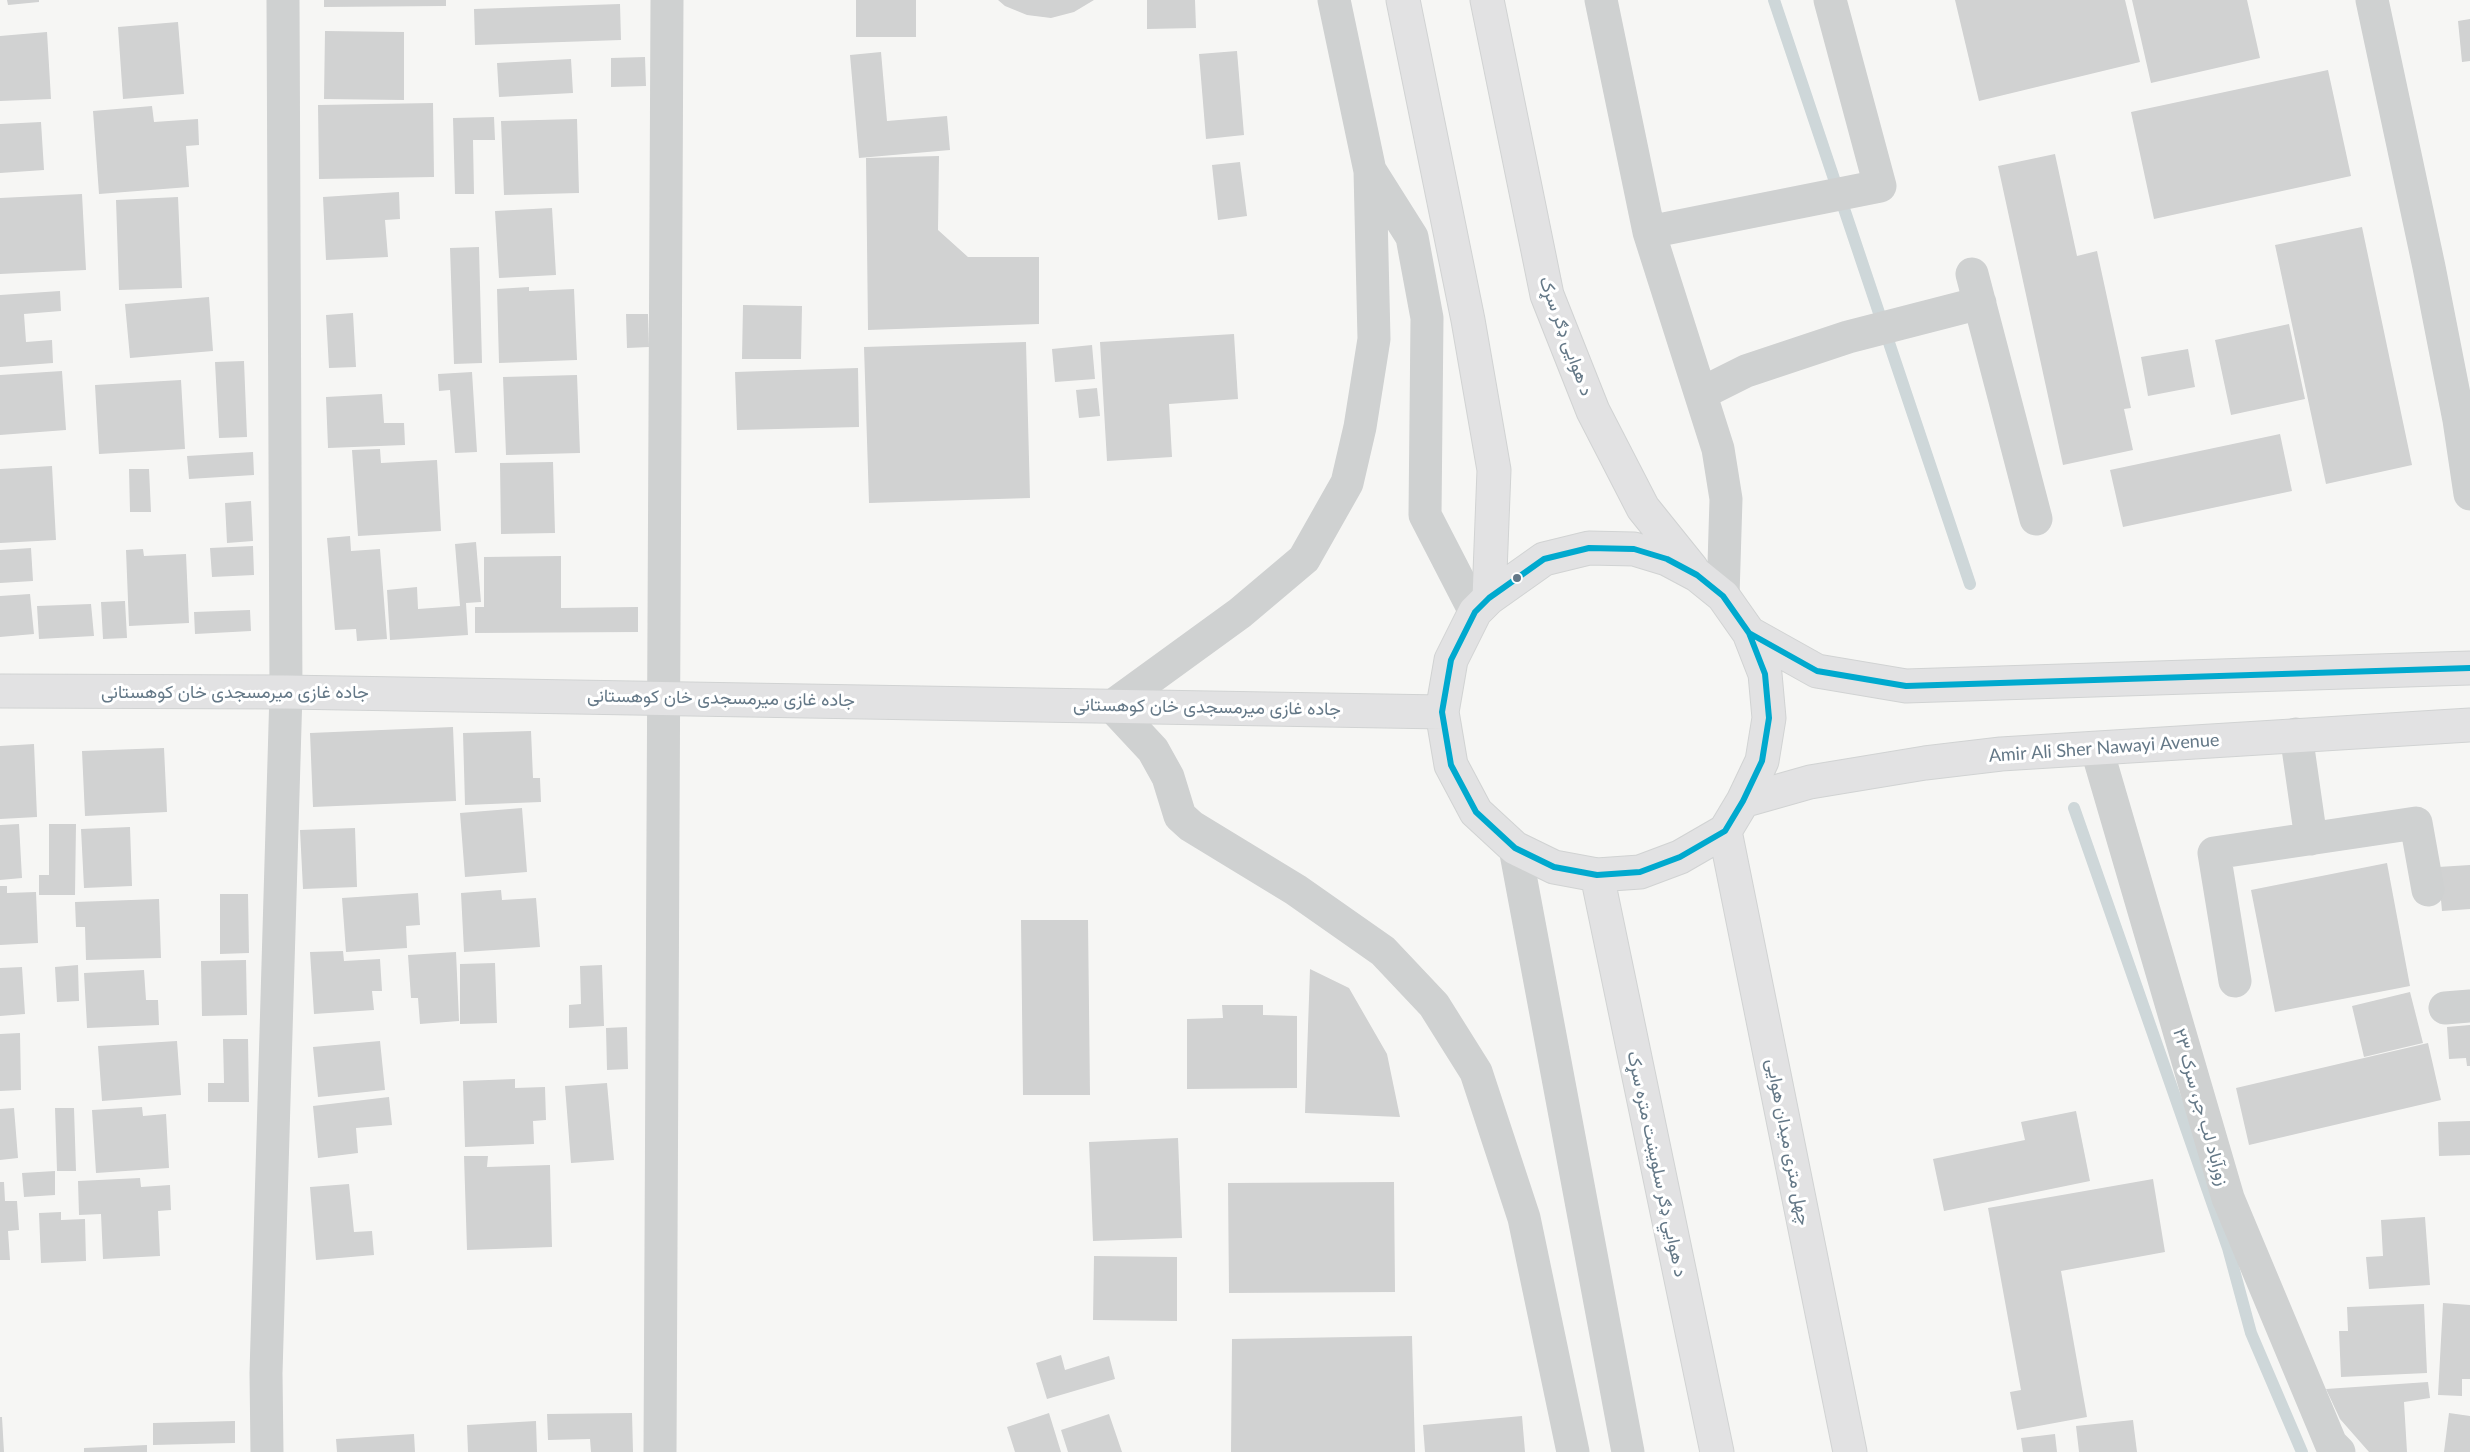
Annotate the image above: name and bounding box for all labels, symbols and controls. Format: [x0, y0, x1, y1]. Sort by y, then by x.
street label: د هوایی ډګر سړک [1534, 273, 1598, 399]
unlabelled marker [1511, 572, 1523, 584]
street label: جاده غازی میرمسجدی خان کوهستانی [101, 681, 369, 703]
street label: جاده غازی میرمسجدی خان کوهستانی [587, 685, 855, 711]
street label: جاده غازی میرمسجدی خان کوهستانی [1073, 694, 1341, 720]
street label: Amir Ali Sher Nawayi Avenue [1988, 729, 2220, 767]
street label: زورآباد لب جر، سرک ۲۳ [2168, 1026, 2234, 1188]
street label: د هوايي ډګر سلویښت متره سړک [1622, 1049, 1692, 1279]
street label: چهل متری میدان هوایی [1761, 1057, 1815, 1227]

